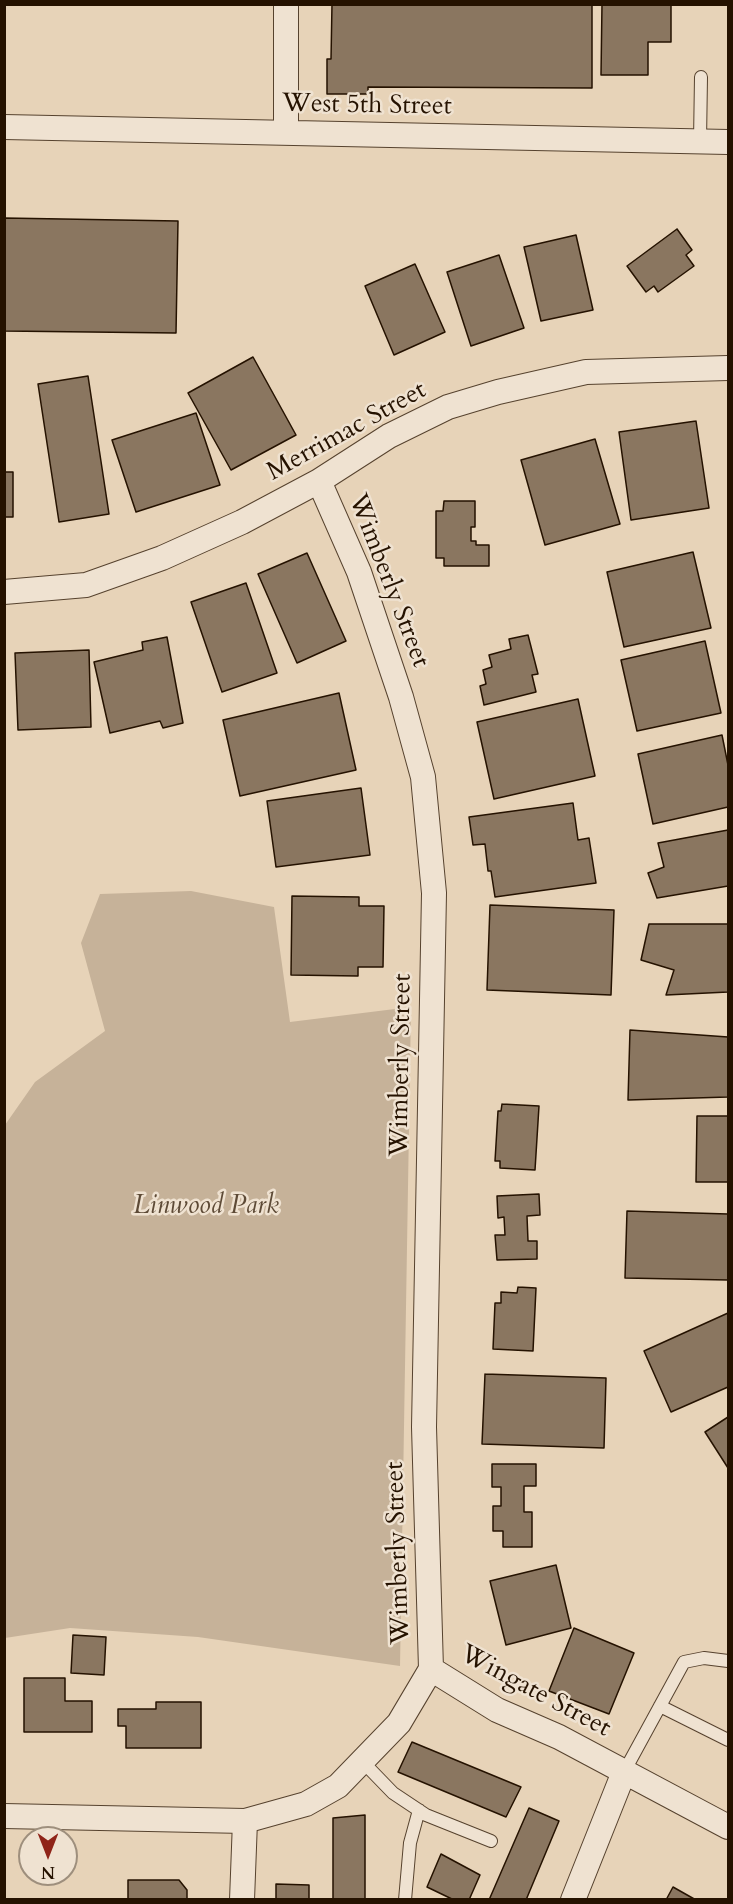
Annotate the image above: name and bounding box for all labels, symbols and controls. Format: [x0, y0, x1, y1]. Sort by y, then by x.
street label: West 5th Street [282, 89, 452, 123]
street label: Merrimac Street [262, 375, 432, 489]
street label: Wimberly Street [341, 490, 435, 672]
street label: Wimberly Street [385, 973, 419, 1157]
park label: Linwood Park [133, 1191, 279, 1223]
street label: Wimberly Street [380, 1461, 418, 1645]
street label: Wingate Street [454, 1639, 616, 1745]
north arrow [18, 1826, 78, 1886]
text: N [41, 1861, 55, 1883]

